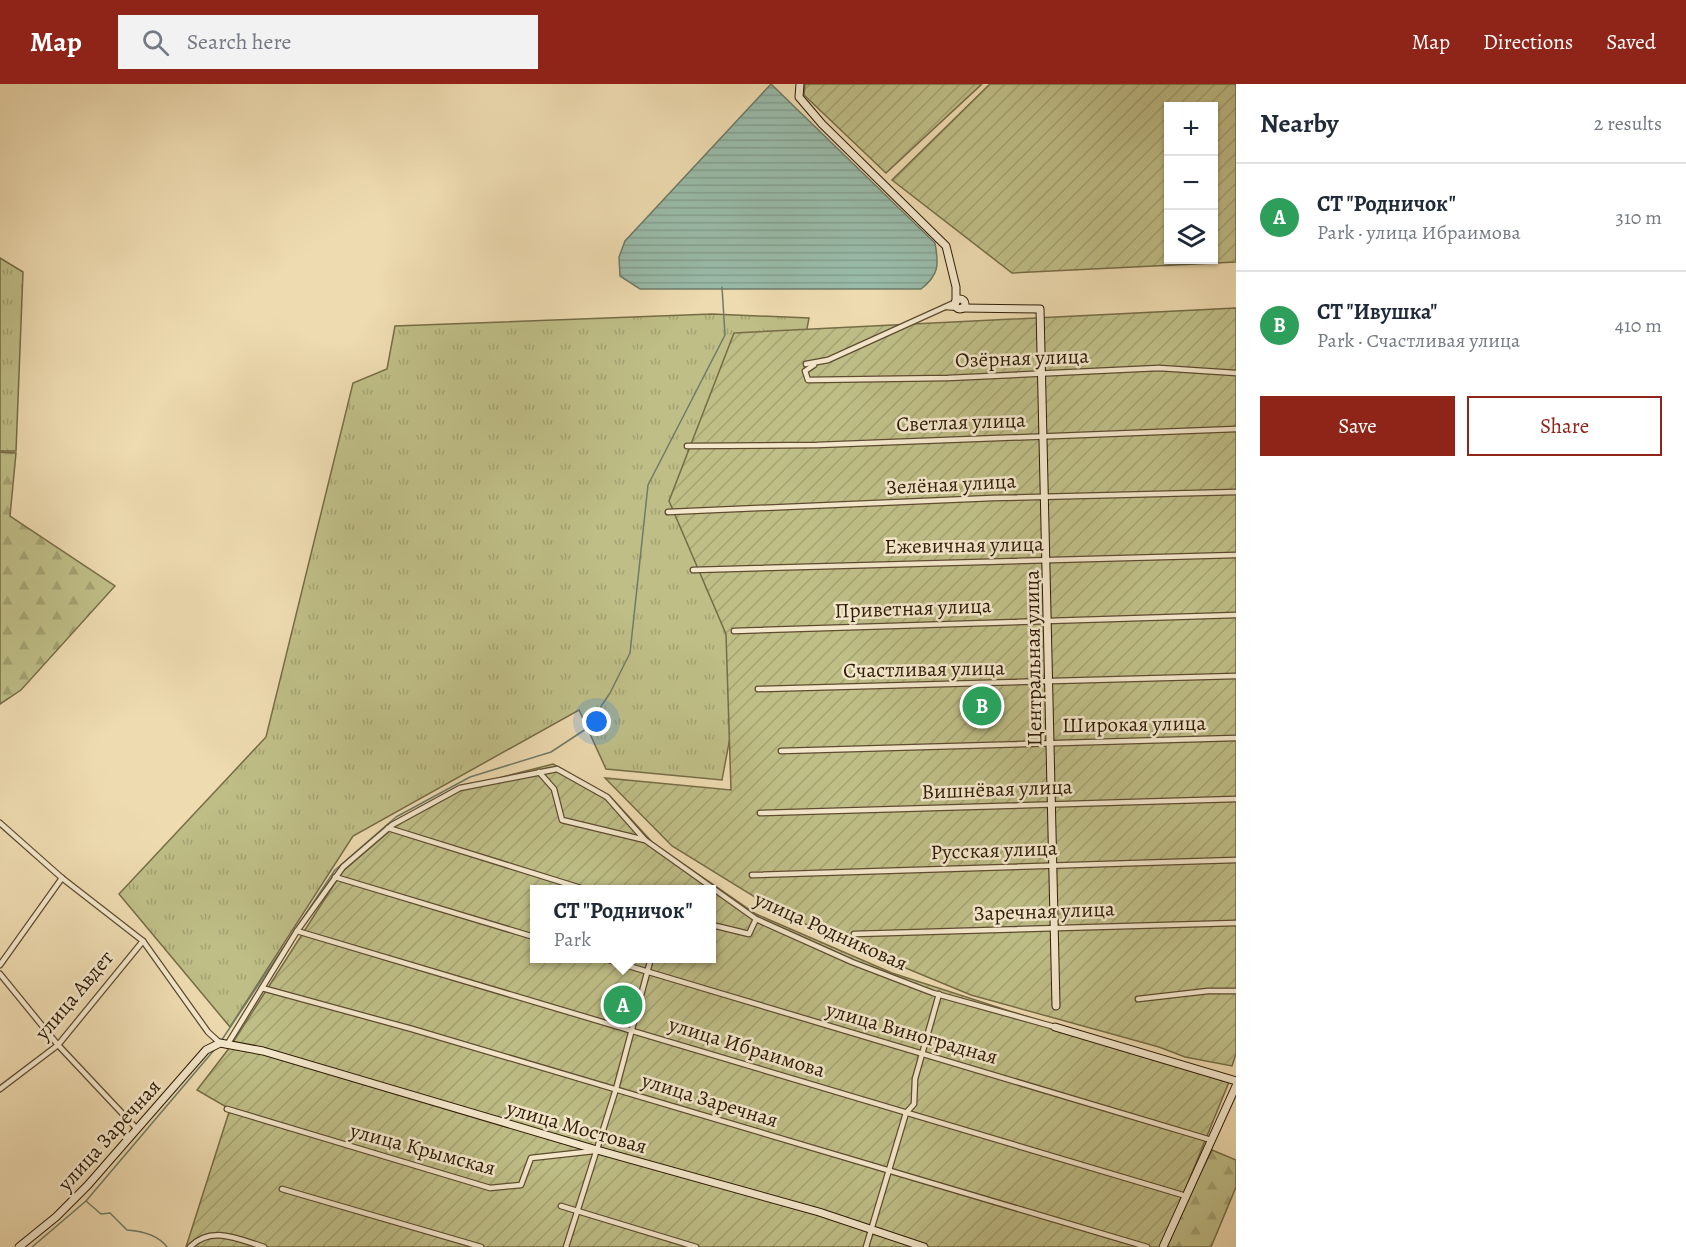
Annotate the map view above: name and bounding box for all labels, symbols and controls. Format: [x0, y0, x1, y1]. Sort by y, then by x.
search box [118, 15, 538, 69]
text: Map [30, 23, 82, 61]
icon: search [139, 26, 172, 59]
text: Search here [187, 27, 291, 57]
text: Map [1412, 28, 1450, 56]
text: Directions [1483, 28, 1573, 56]
text: Saved [1606, 28, 1656, 56]
map controls [1164, 102, 1218, 264]
button: + [1164, 102, 1218, 156]
text: Nearby [1260, 106, 1339, 141]
text: 2 results [1594, 110, 1662, 137]
button: − [1164, 156, 1218, 210]
text: СТ "Родничок" [1317, 189, 1456, 219]
text: A [1273, 204, 1286, 231]
text: 310 m [1616, 204, 1662, 231]
button: layers [1164, 210, 1218, 264]
text: Park · улица Ибраимова [1317, 219, 1521, 246]
text: СТ "Ивушка" [1317, 297, 1437, 327]
text: B [1273, 312, 1286, 339]
text: 410 m [1615, 312, 1662, 339]
text: Park · Счастливая улица [1317, 327, 1520, 354]
street label: Озёрная улица [955, 342, 1090, 374]
button: Save [1260, 396, 1455, 456]
button: Share [1467, 396, 1662, 456]
street label: Светлая улица [896, 406, 1027, 438]
street label: Зелёная улица [885, 467, 1017, 501]
street label: Ежевичная улица [884, 530, 1044, 560]
street label: Центральная улица [1017, 569, 1049, 746]
street label: Приветная улица [834, 591, 992, 625]
street label: Счастливая улица [843, 654, 1005, 684]
pin: B [962, 684, 1002, 728]
your location [582, 707, 611, 736]
street label: Широкая улица [1062, 709, 1207, 739]
street label: Вишнёвая улица [921, 772, 1073, 806]
street label: Русская улица [930, 834, 1058, 866]
street label: улица Родниковая [749, 884, 912, 977]
popup [530, 885, 716, 963]
street label: Заречная улица [973, 895, 1115, 927]
text: СТ "Родничок" [554, 896, 692, 926]
text: Park [554, 926, 591, 953]
street label: улица Авдет [28, 944, 120, 1046]
pin: A [604, 982, 642, 1028]
street label: улица Виноградная [822, 995, 1001, 1071]
street label: улица Ибраимова [664, 1010, 829, 1084]
street label: улица Заречная [637, 1066, 782, 1134]
street label: улица Заречная [51, 1073, 167, 1198]
street label: улица Мостовая [503, 1093, 650, 1160]
street label: улица Крымская [346, 1116, 499, 1182]

